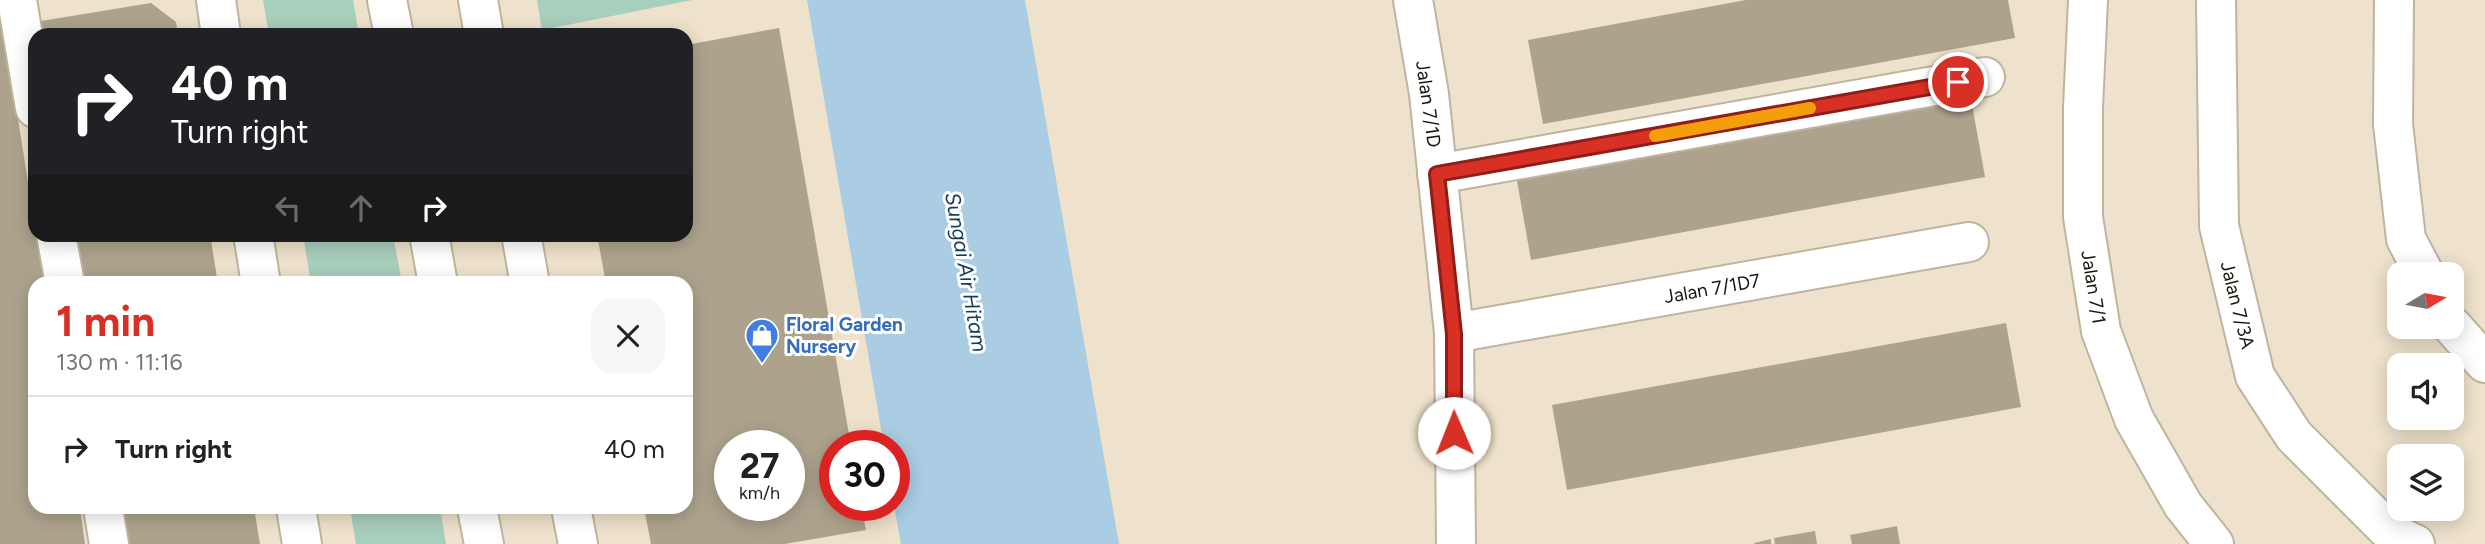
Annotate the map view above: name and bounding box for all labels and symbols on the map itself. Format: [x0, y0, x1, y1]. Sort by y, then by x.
pin [1928, 52, 1988, 112]
street label: Jalan 7/1D [1411, 59, 1446, 149]
water label: Sungai Air Hitam [940, 190, 993, 354]
street label: Jalan 7/1 [2076, 249, 2111, 325]
street label: Jalan 7/3A [2216, 259, 2260, 351]
north arrow [2387, 262, 2464, 340]
street label: Jalan 7/1D7 [1662, 269, 1762, 308]
place label: Floral Garden Nursery [786, 313, 903, 358]
shop icon: Floral Garden Nursery [743, 316, 781, 365]
position arrow [1417, 396, 1491, 470]
speed limit sign: 30 [819, 430, 910, 521]

